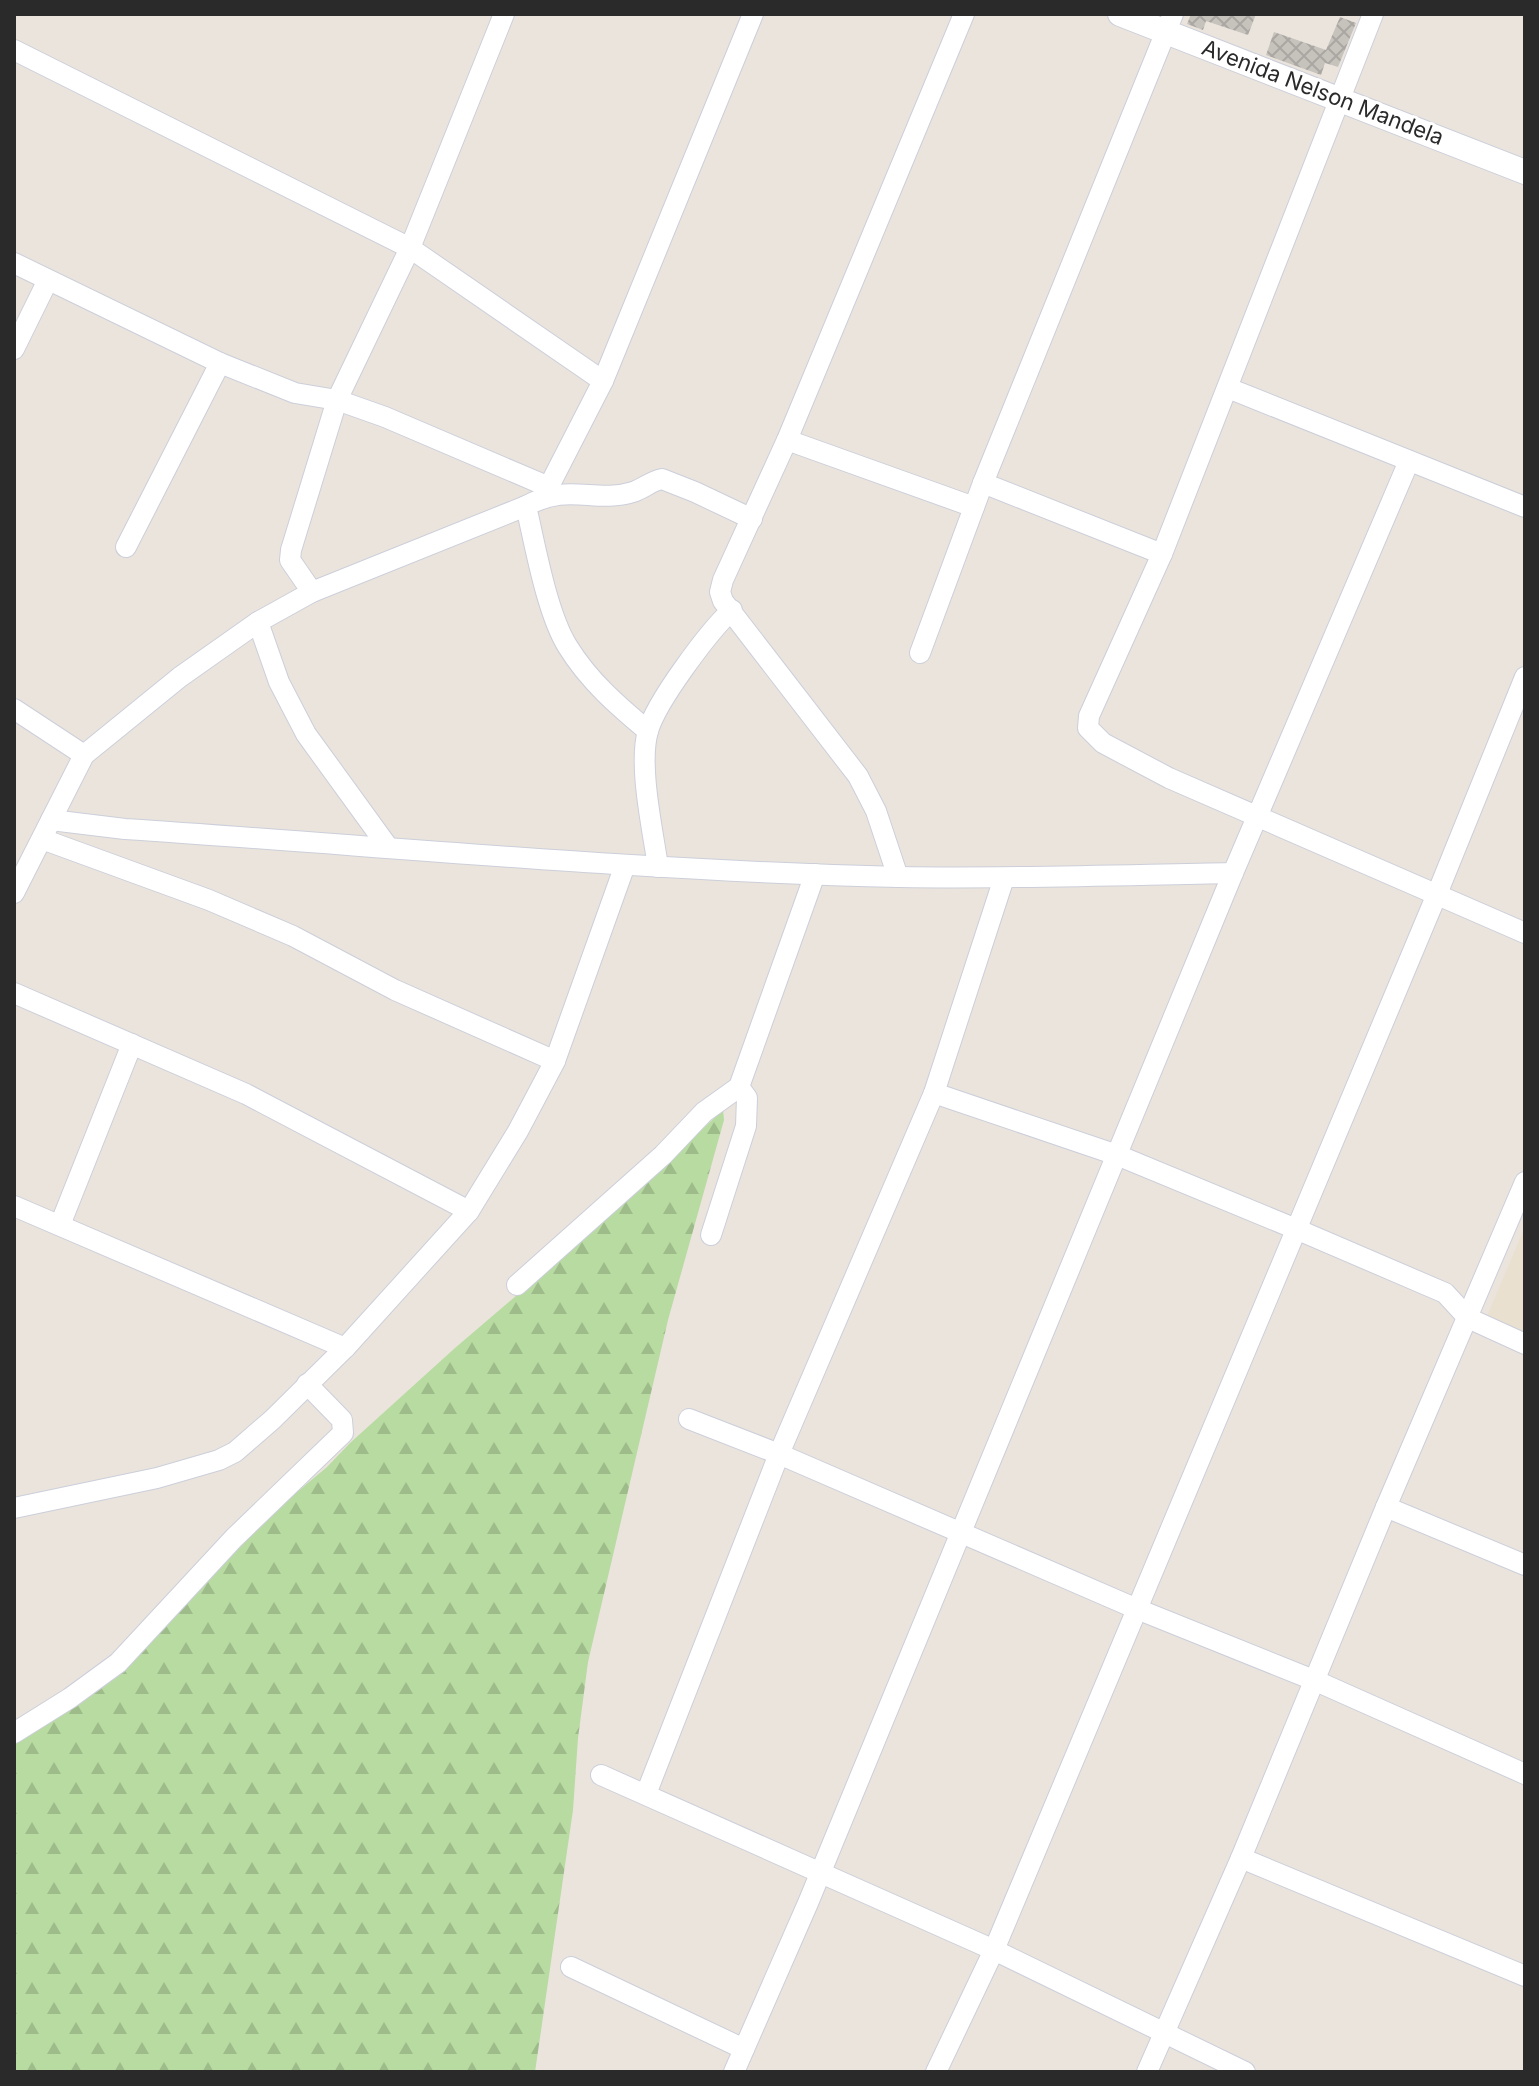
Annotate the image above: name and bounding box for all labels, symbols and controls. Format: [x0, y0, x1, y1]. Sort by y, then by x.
street label: Avenida Nelson Mandela [1199, 34, 1447, 150]

